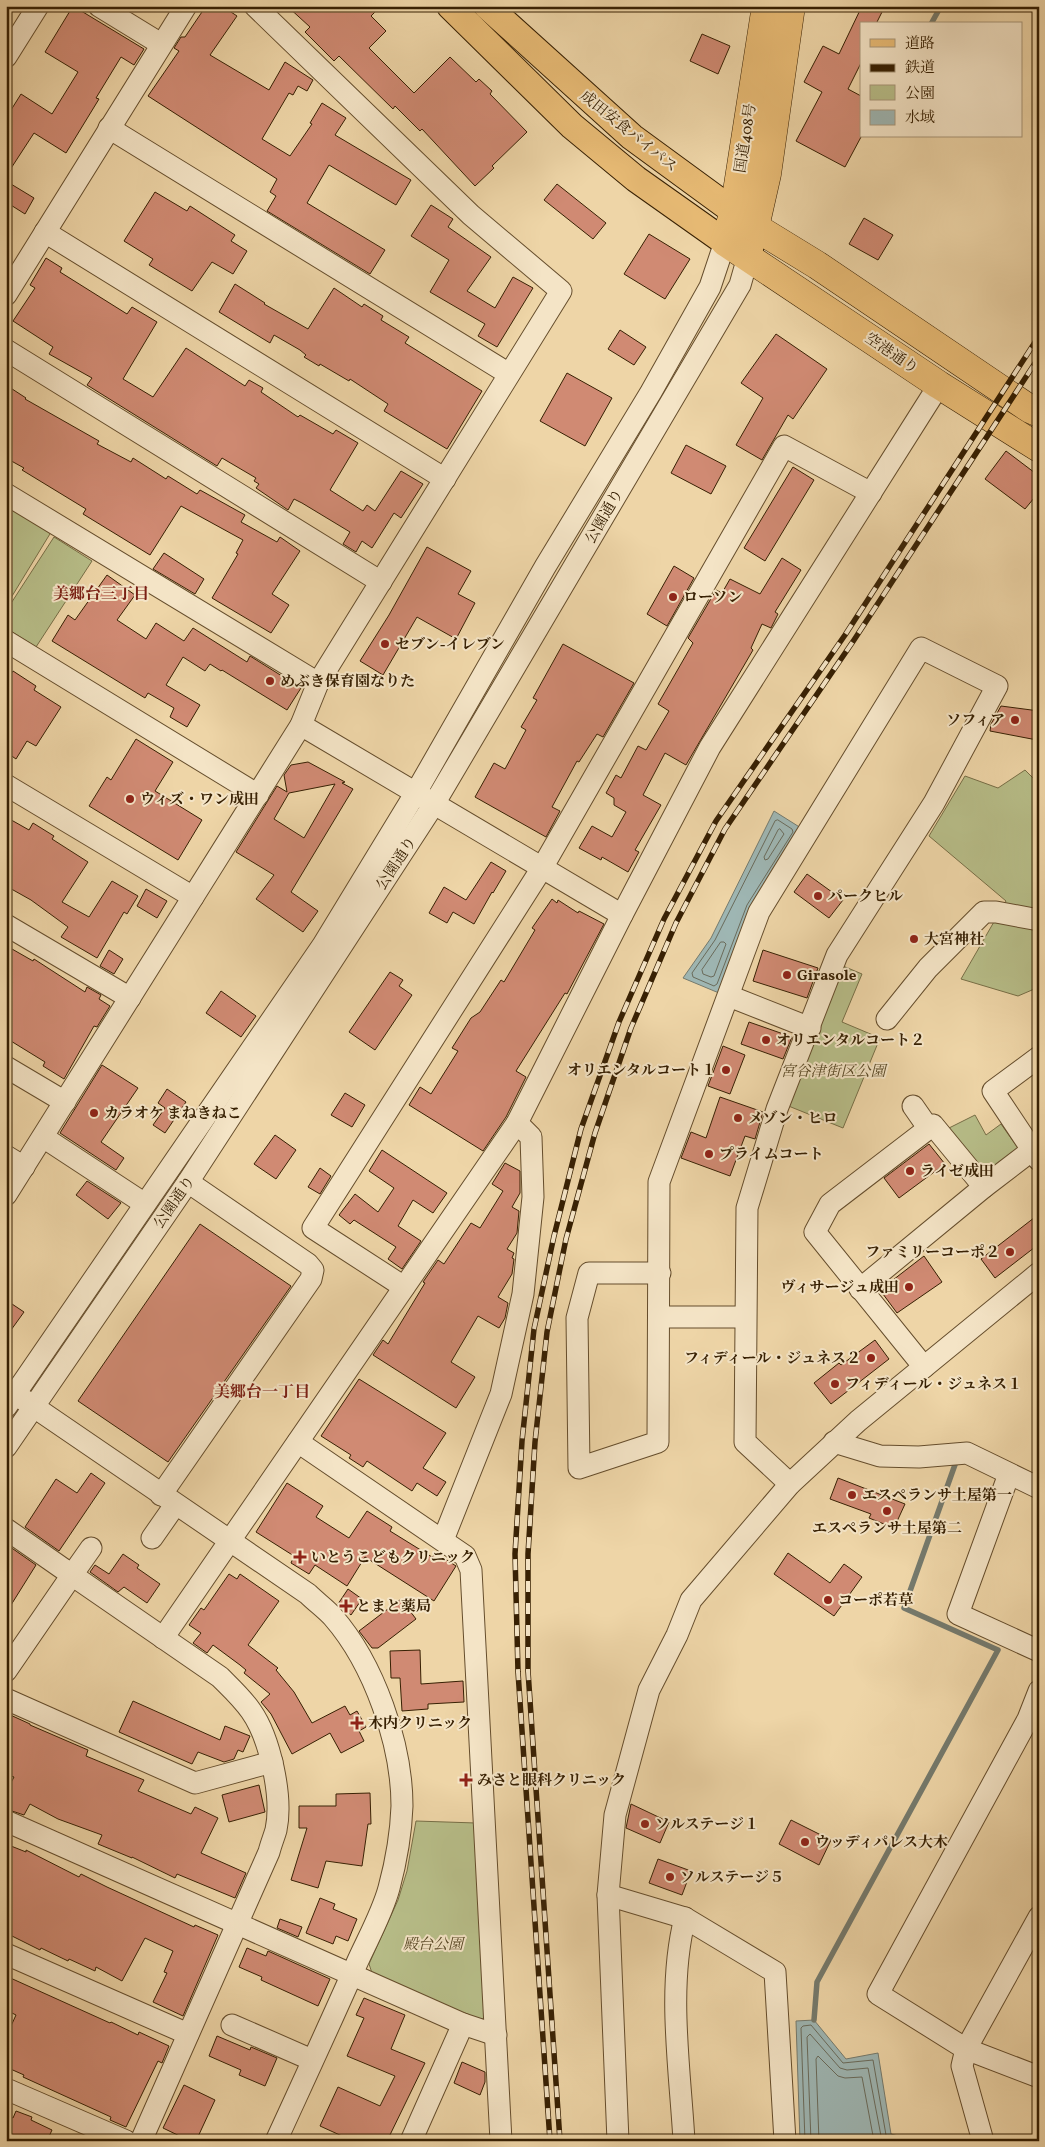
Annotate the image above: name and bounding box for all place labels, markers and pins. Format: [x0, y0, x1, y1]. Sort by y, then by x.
place label: ローソン [683, 588, 742, 609]
marker: ローソン [667, 591, 679, 603]
place label: セブン-イレブン [395, 635, 505, 656]
marker: セブン-イレブン [379, 638, 391, 650]
place label: めぶき保育園なりた [280, 672, 415, 693]
marker: めぶき保育園なりた [264, 675, 276, 687]
place label: ソフィア [946, 711, 1005, 732]
marker: ソフィア [1009, 714, 1021, 726]
place label: ウィズ・ワン成田 [140, 790, 259, 811]
marker: ウィズ・ワン成田 [124, 793, 136, 805]
place label: パークヒル [828, 887, 903, 908]
marker: パークヒル [812, 890, 824, 902]
place label: 大宮神社 [924, 930, 984, 951]
marker: 大宮神社 [908, 933, 920, 945]
place label: Girasole [797, 966, 857, 987]
marker: Girasole [781, 969, 793, 981]
place label: オリエンタルコート２ [776, 1031, 925, 1052]
marker: オリエンタルコート２ [760, 1034, 772, 1046]
place label: オリエンタルコート１ [567, 1061, 716, 1082]
marker: オリエンタルコート１ [720, 1064, 732, 1076]
place label: カラオケ まねきねこ [104, 1104, 242, 1125]
marker: カラオケ まねきねこ [88, 1107, 100, 1119]
place label: メゾン・ヒロ [748, 1109, 838, 1130]
marker: メゾン・ヒロ [732, 1112, 744, 1124]
place label: プライムコート [719, 1145, 824, 1166]
marker: プライムコート [703, 1148, 715, 1160]
place label: ライゼ成田 [920, 1162, 994, 1183]
marker: ライゼ成田 [904, 1165, 916, 1177]
place label: ファミリーコーポ２ [865, 1243, 1000, 1264]
marker: ファミリーコーポ２ [1004, 1246, 1016, 1258]
place label: ヴィサージュ成田 [780, 1278, 899, 1299]
marker: ヴィサージュ成田 [903, 1281, 915, 1293]
place label: フィディール・ジュネス２ [684, 1349, 861, 1370]
marker: フィディール・ジュネス２ [865, 1352, 877, 1364]
place label: フィディール・ジュネス１ [845, 1375, 1022, 1396]
marker: フィディール・ジュネス１ [829, 1378, 841, 1390]
place label: エスペランサ土屋第一 [862, 1486, 1012, 1507]
marker: エスペランサ土屋第一 [846, 1489, 858, 1501]
marker: エスペランサ土屋第二 [881, 1505, 893, 1517]
place label: エスペランサ土屋第二 [812, 1519, 962, 1540]
place label: いとうこどもクリニック [311, 1548, 475, 1569]
marker: いとうこどもクリニック [293, 1550, 307, 1564]
place label: コーポ若草 [838, 1591, 913, 1612]
marker: コーポ若草 [822, 1594, 834, 1606]
place label: とまと薬局 [356, 1597, 431, 1618]
marker: とまと薬局 [340, 1600, 352, 1612]
place label: 木内クリニック [368, 1714, 472, 1735]
marker: 木内クリニック [350, 1716, 364, 1730]
place label: みさと眼科クリニック [477, 1771, 626, 1792]
marker: みさと眼科クリニック [459, 1773, 473, 1787]
place label: ソルステージ１ [655, 1815, 759, 1836]
marker: ソルステージ１ [639, 1818, 651, 1830]
place label: ウッディパレス大木 [815, 1833, 948, 1854]
marker: ウッディパレス大木 [799, 1836, 811, 1848]
place label: ソルステージ５ [680, 1868, 784, 1889]
marker: ソルステージ５ [664, 1871, 676, 1883]

